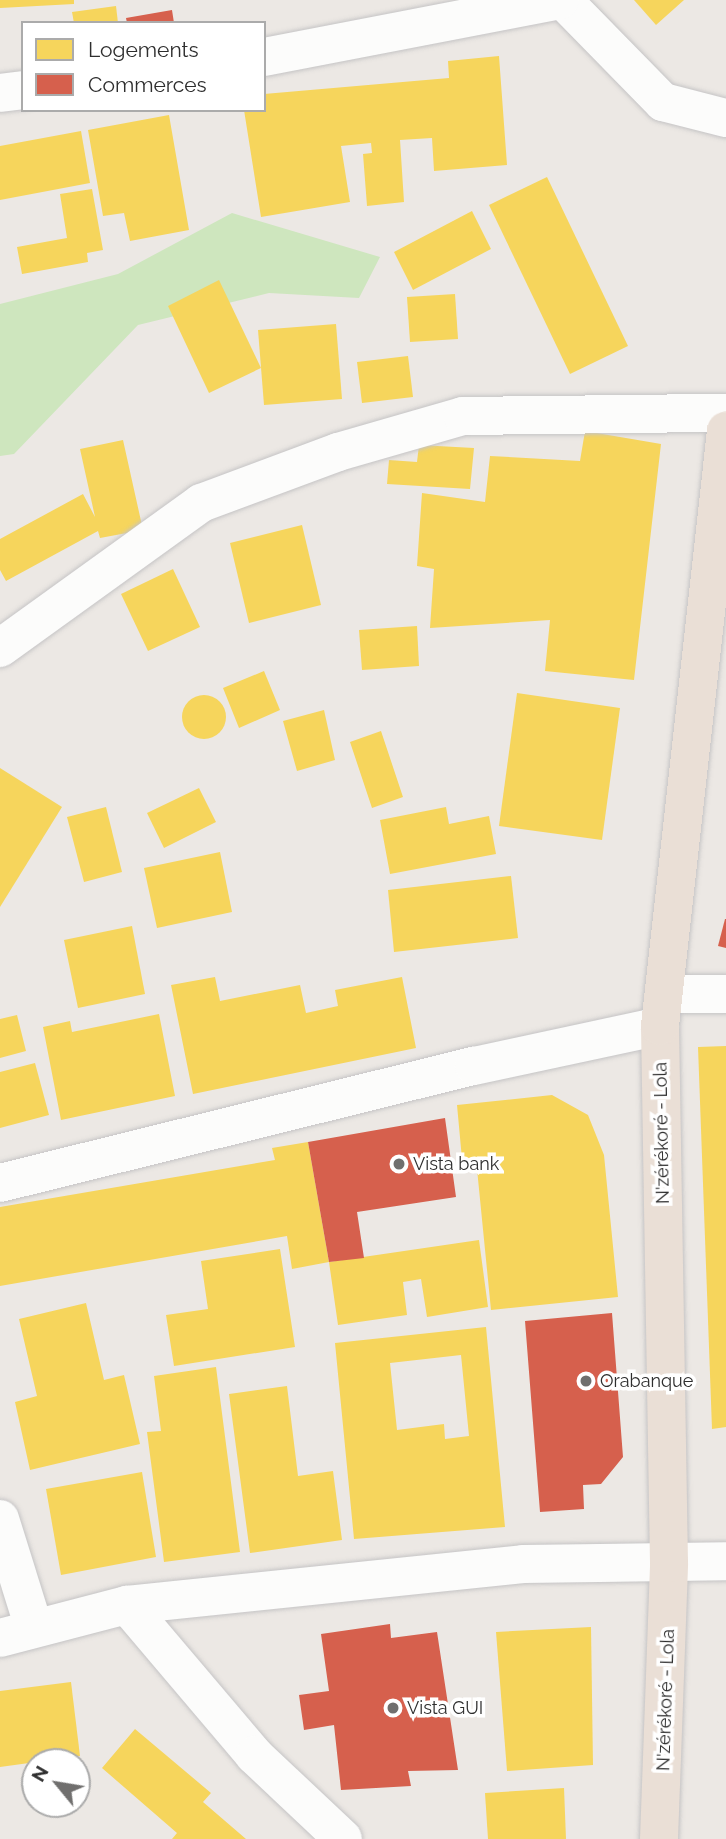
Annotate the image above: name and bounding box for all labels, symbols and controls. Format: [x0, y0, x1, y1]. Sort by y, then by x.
legend [21, 21, 266, 112]
text: Logements [88, 37, 199, 62]
text: Commerces [88, 72, 207, 97]
street label: N'zérékoré - Lola [650, 1062, 674, 1204]
place label: Vista bank [413, 1153, 499, 1175]
marker: Vista bank [391, 1156, 407, 1172]
place label: Orabanque [600, 1370, 693, 1392]
marker: Orabanque [578, 1373, 594, 1389]
street label: N'zérékoré - Lola [653, 1629, 679, 1771]
place label: Vista GUI [407, 1697, 483, 1719]
marker: Vista GUI [385, 1700, 401, 1716]
north arrow [21, 1748, 91, 1818]
text: N [26, 1762, 53, 1785]

